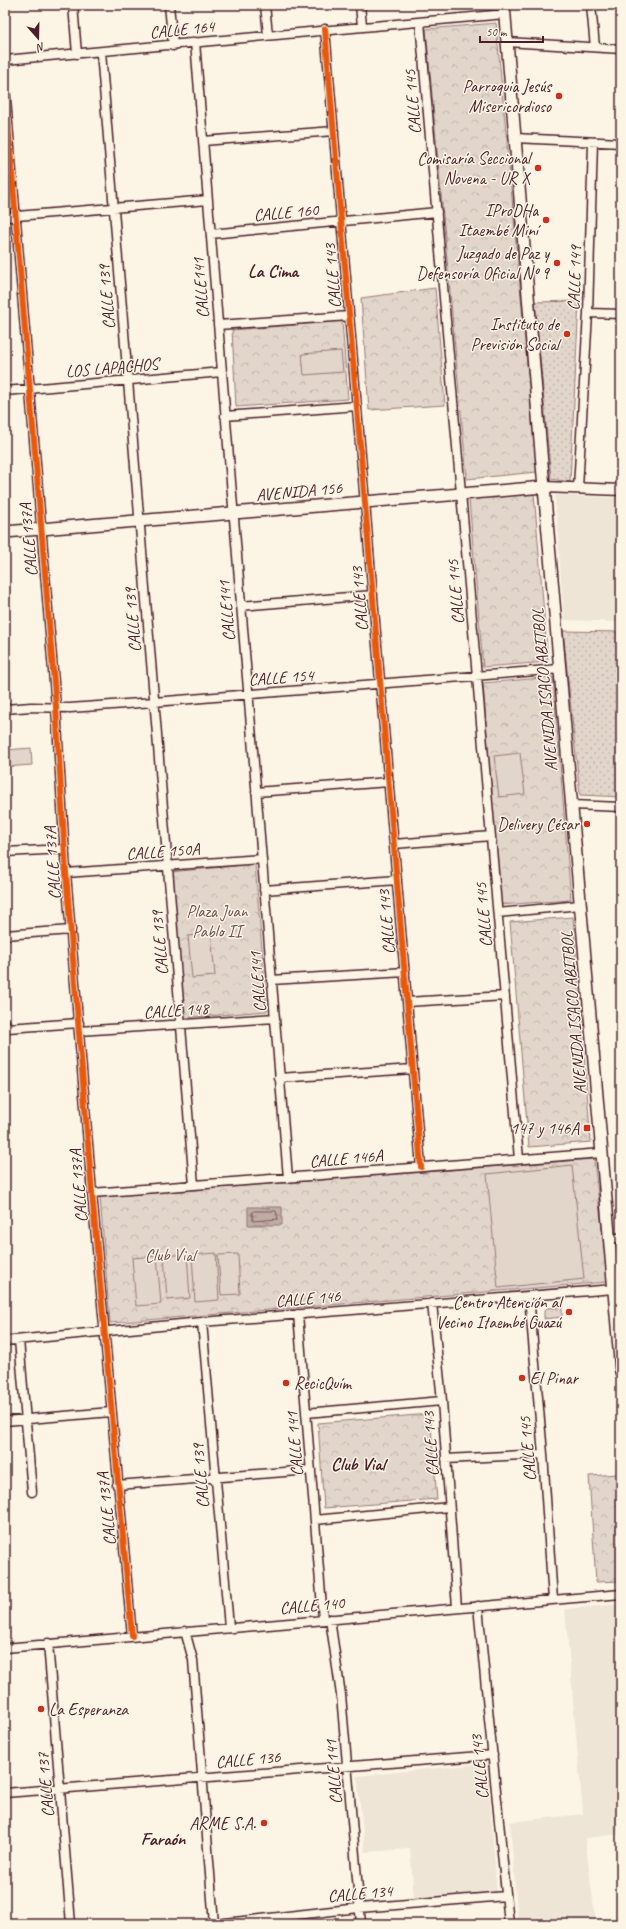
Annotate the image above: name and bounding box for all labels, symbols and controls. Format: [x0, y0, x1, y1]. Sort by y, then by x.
street label: CALLE 164 [149, 15, 218, 43]
north arrow [18, 18, 58, 58]
scale bar [480, 18, 543, 44]
text: 50 m [486, 24, 508, 40]
text: N [34, 40, 47, 56]
street label: CALLE 145 [399, 67, 426, 135]
place label: Parroquia Jesús Misericordioso [463, 76, 553, 117]
marker: Parroquia Jesús Misericordioso [554, 91, 564, 101]
place label: Comisaría Seccional Novena - UR X [417, 148, 533, 189]
marker: Comisaría Seccional Novena - UR X [533, 163, 543, 173]
street label: CALLE 160 [253, 199, 321, 226]
place label: IProDHa Itaembé Miní [459, 200, 542, 241]
marker: IProDHa Itaembé Miní [541, 215, 551, 225]
street label: CALLE 143 [319, 241, 346, 309]
place label: Juzgado de Paz y Defensoría Oficial Nº 9 [417, 243, 550, 284]
street label: CALLE 149 [563, 244, 586, 311]
street label: CALLE141 [187, 255, 214, 319]
marker: Juzgado de Paz y Defensoría Oficial Nº 9 [552, 258, 562, 268]
district label: La Cima [248, 260, 300, 282]
street label: CALLE 139 [93, 262, 120, 330]
place label: Instituto de Previsión Social [471, 314, 562, 355]
marker: Instituto de Previsión Social [562, 329, 572, 339]
street label: LOS LAPACHOS [65, 353, 163, 382]
street label: AVENIDA 156 [255, 477, 344, 506]
street label: CALLE 137A [15, 501, 42, 578]
street label: CALLE 145 [442, 557, 469, 625]
street label: CALLE 143 [346, 564, 373, 632]
street label: CALLE141 [213, 578, 240, 642]
street label: CALLE 139 [119, 585, 146, 653]
street label: AVENIDA ISACO ABITBOL [527, 607, 562, 772]
street label: CALLE 154 [248, 665, 317, 690]
place label: Delivery César [497, 814, 581, 835]
marker: Delivery César [582, 819, 592, 829]
street label: CALLE 137A [39, 824, 66, 900]
street label: CALLE 150A [126, 838, 202, 865]
street label: CALLE 145 [470, 880, 497, 948]
street label: CALLE 143 [373, 887, 400, 955]
park label: Plaza Juan Pablo II [186, 901, 249, 942]
street label: CALLE 139 [146, 908, 173, 976]
street label: AVENIDA ISACO ABITBOL [556, 930, 591, 1095]
street label: CALLE141 [244, 949, 271, 1013]
street label: CALLE 148 [143, 998, 212, 1023]
place label: 147 y 146A [511, 1118, 580, 1139]
marker: 147 y 146A [582, 1123, 592, 1133]
street label: CALLE 146A [308, 1145, 385, 1172]
street label: CALLE 137A [65, 1147, 92, 1224]
park label: Club Vial [145, 1245, 198, 1266]
street label: CALLE 146 [275, 1285, 343, 1312]
place label: Centro Atención al Vecino Itaembé Guazú [436, 1292, 564, 1333]
marker: Centro Atención al Vecino Itaembé Guazú [564, 1307, 574, 1317]
place label: El Pinar [530, 1368, 580, 1389]
place label: RecicQuím [294, 1373, 352, 1394]
marker: El Pinar [517, 1373, 527, 1383]
marker: RecicQuím [281, 1378, 291, 1388]
street label: CALLE 141 [281, 1409, 308, 1477]
street label: CALLE 143 [418, 1409, 443, 1477]
street label: CALLE 145 [514, 1414, 541, 1482]
street label: CALLE 139 [187, 1441, 214, 1509]
district label: Club Vial [331, 1453, 389, 1475]
street label: CALLE 137A [92, 1470, 121, 1547]
street label: CALLE 140 [279, 1592, 347, 1619]
place label: La Esperanza [49, 1699, 130, 1720]
marker: La Esperanza [36, 1704, 46, 1714]
street label: CALLE 143 [466, 1732, 493, 1800]
street label: CALLE 141 [320, 1737, 347, 1805]
street label: CALLE 136 [215, 1746, 283, 1773]
street label: CALLE 137 [32, 1750, 59, 1818]
place label: ARME S.A. [189, 1813, 257, 1834]
marker: ARME S.A. [259, 1818, 269, 1828]
district label: Faraón [141, 1828, 186, 1850]
street label: CALLE 134 [327, 1880, 396, 1907]

